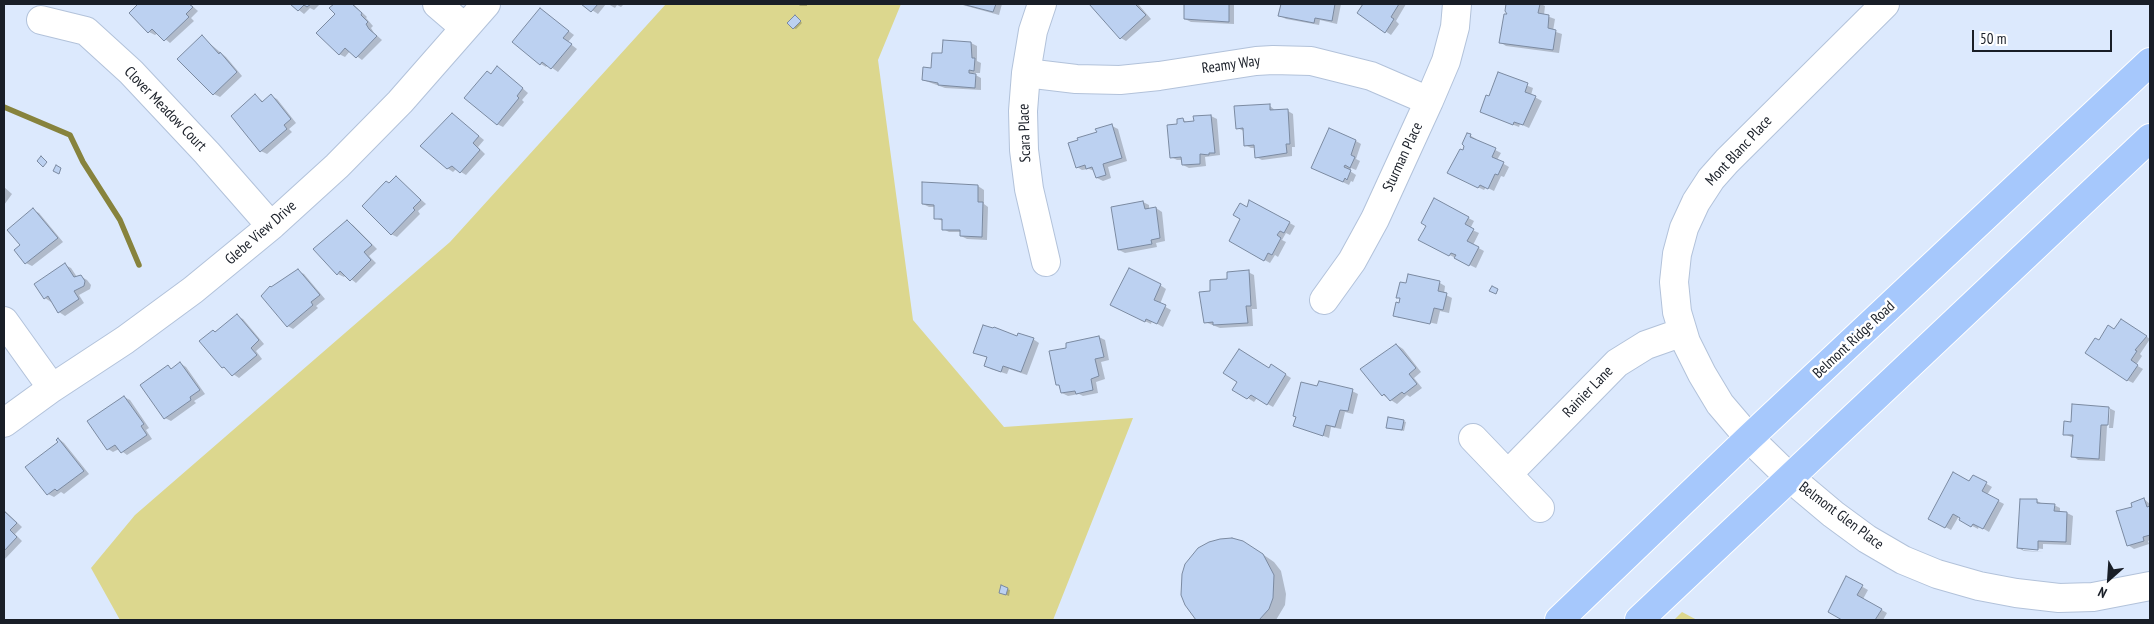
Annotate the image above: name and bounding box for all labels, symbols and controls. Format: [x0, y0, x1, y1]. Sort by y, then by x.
scale bar [1974, 20, 2114, 52]
text: 50 m [1980, 29, 2006, 48]
street label: Reamy Way [1201, 52, 1261, 78]
street label: Clover Meadow Court [120, 63, 210, 155]
street label: Scara Place [1015, 103, 1035, 163]
street label: Mont Blanc Place [1702, 112, 1776, 190]
street label: Sturman Place [1379, 120, 1427, 194]
street label: Glebe View Drive [222, 197, 300, 269]
street label: Belmont Ridge Road [1809, 298, 1899, 382]
street label: Rainier Lane [1559, 363, 1617, 421]
street label: Belmont Glen Place [1795, 478, 1887, 554]
north arrow [2084, 554, 2134, 604]
text: N [2095, 583, 2110, 602]

